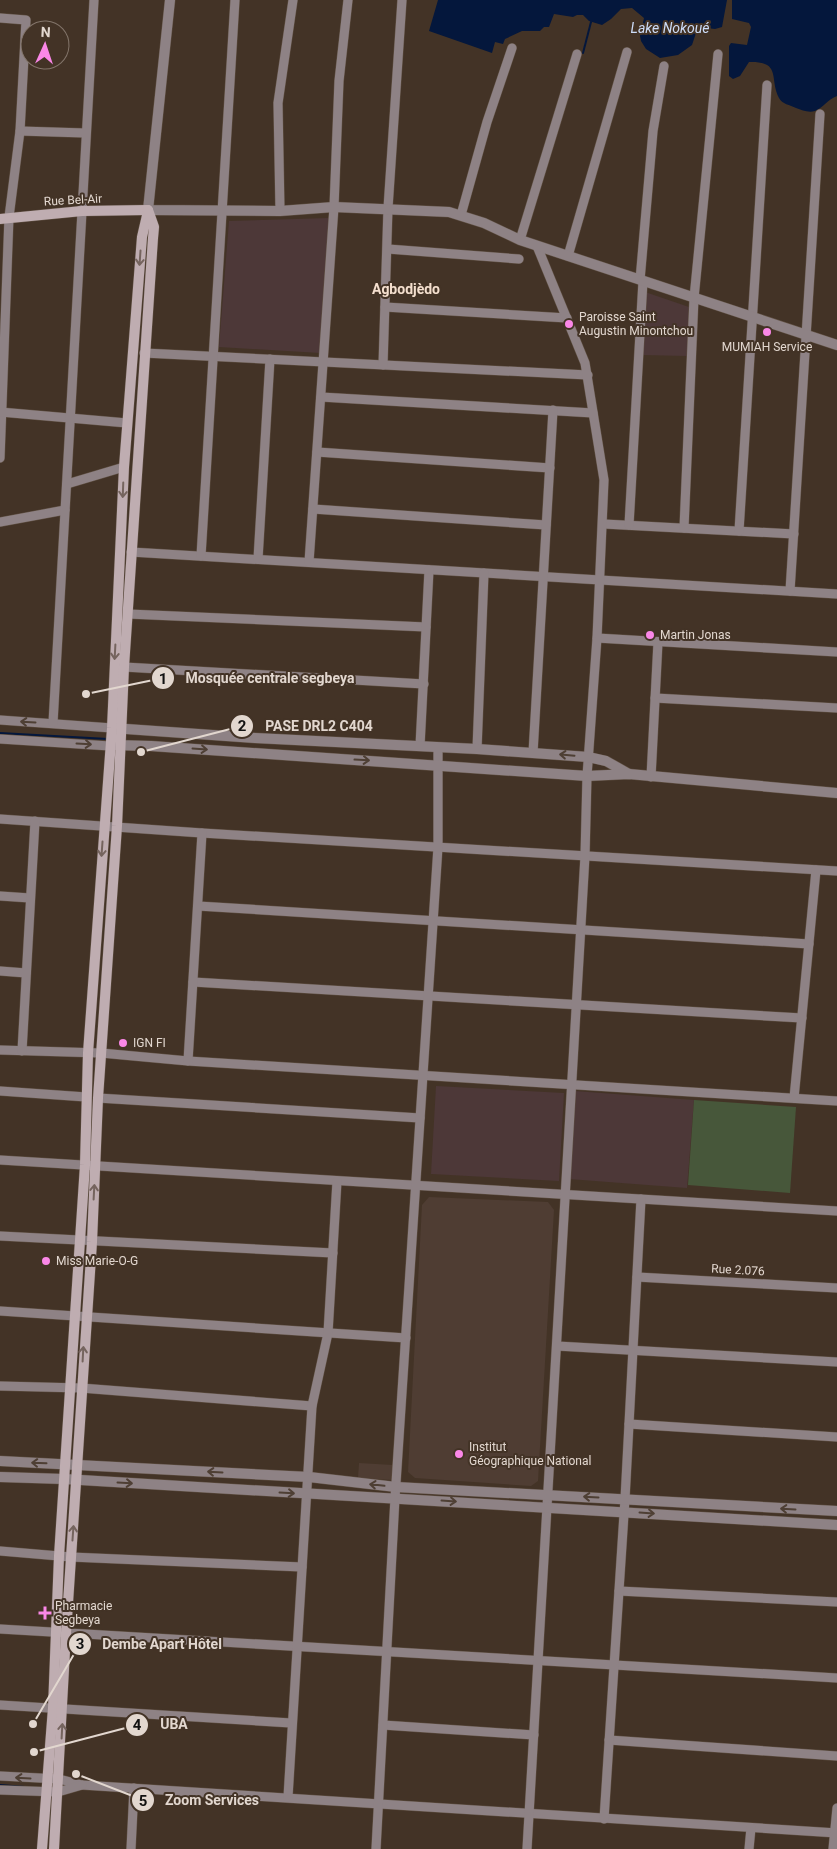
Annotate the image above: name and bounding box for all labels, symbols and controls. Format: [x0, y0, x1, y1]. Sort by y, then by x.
north arrow [20, 20, 70, 70]
water label: Lake Nokoué [631, 20, 709, 36]
text: N [40, 24, 51, 40]
street label: Rue Bel-Air [44, 191, 102, 209]
one-way arrow [136, 250, 145, 266]
district label: Agbodjèdo [372, 281, 440, 297]
place label: Paroisse Saint Augustin Minontchou [579, 310, 693, 338]
marker: Paroisse Saint Augustin Minontchou [563, 318, 575, 330]
marker: MUMIAH Service [761, 326, 773, 338]
place label: MUMIAH Service [722, 340, 812, 354]
one-way arrow [119, 482, 128, 498]
place label: Martin Jonas [660, 628, 731, 642]
marker: Martin Jonas [644, 629, 656, 641]
one-way arrow [110, 644, 119, 660]
callout: Mosquée centrale segbeya [151, 664, 365, 693]
text: 1 [159, 670, 167, 688]
text: Mosquée centrale segbeya [186, 670, 355, 686]
callout: PASE DRL2 C404 [230, 712, 382, 741]
one-way arrow [21, 717, 37, 726]
text: 2 [238, 717, 247, 735]
text: PASE DRL2 C404 [265, 718, 373, 734]
one-way arrow [75, 739, 91, 748]
one-way arrow [191, 745, 207, 754]
one-way arrow [559, 751, 575, 760]
one-way arrow [354, 755, 370, 764]
one-way arrow [98, 841, 107, 857]
place label: IGN FI [133, 1036, 166, 1050]
marker: IGN FI [117, 1037, 129, 1049]
one-way arrow [89, 1184, 99, 1200]
place label: Miss Marie-O-G [56, 1254, 138, 1268]
marker: Miss Marie-O-G [40, 1255, 52, 1267]
street label: Rue 2.076 [711, 1262, 765, 1278]
one-way arrow [79, 1346, 88, 1362]
place label: Institut Géographique National [469, 1440, 591, 1468]
marker: Institut Géographique National [453, 1448, 465, 1460]
one-way arrow [31, 1458, 47, 1467]
one-way arrow [207, 1467, 223, 1477]
one-way arrow [117, 1478, 133, 1488]
one-way arrow [369, 1480, 385, 1489]
one-way arrow [279, 1488, 295, 1497]
one-way arrow [583, 1493, 599, 1502]
one-way arrow [441, 1496, 457, 1506]
one-way arrow [781, 1504, 797, 1513]
one-way arrow [638, 1509, 654, 1518]
one-way arrow [68, 1526, 77, 1542]
place label: Pharmacie Segbeya [55, 1599, 112, 1627]
marker: Pharmacie Segbeya [39, 1607, 51, 1619]
callout: Dembe Apart Hôtel [68, 1630, 232, 1659]
text: 3 [76, 1635, 84, 1653]
text: Dembe Apart Hôtel [102, 1636, 222, 1652]
callout: UBA [125, 1710, 197, 1739]
text: 4 [133, 1716, 142, 1734]
text: UBA [160, 1716, 188, 1732]
one-way arrow [57, 1723, 66, 1739]
one-way arrow [15, 1773, 31, 1782]
callout: Zoom Services [130, 1786, 269, 1815]
text: 5 [139, 1792, 147, 1810]
text: Zoom Services [165, 1792, 259, 1808]

